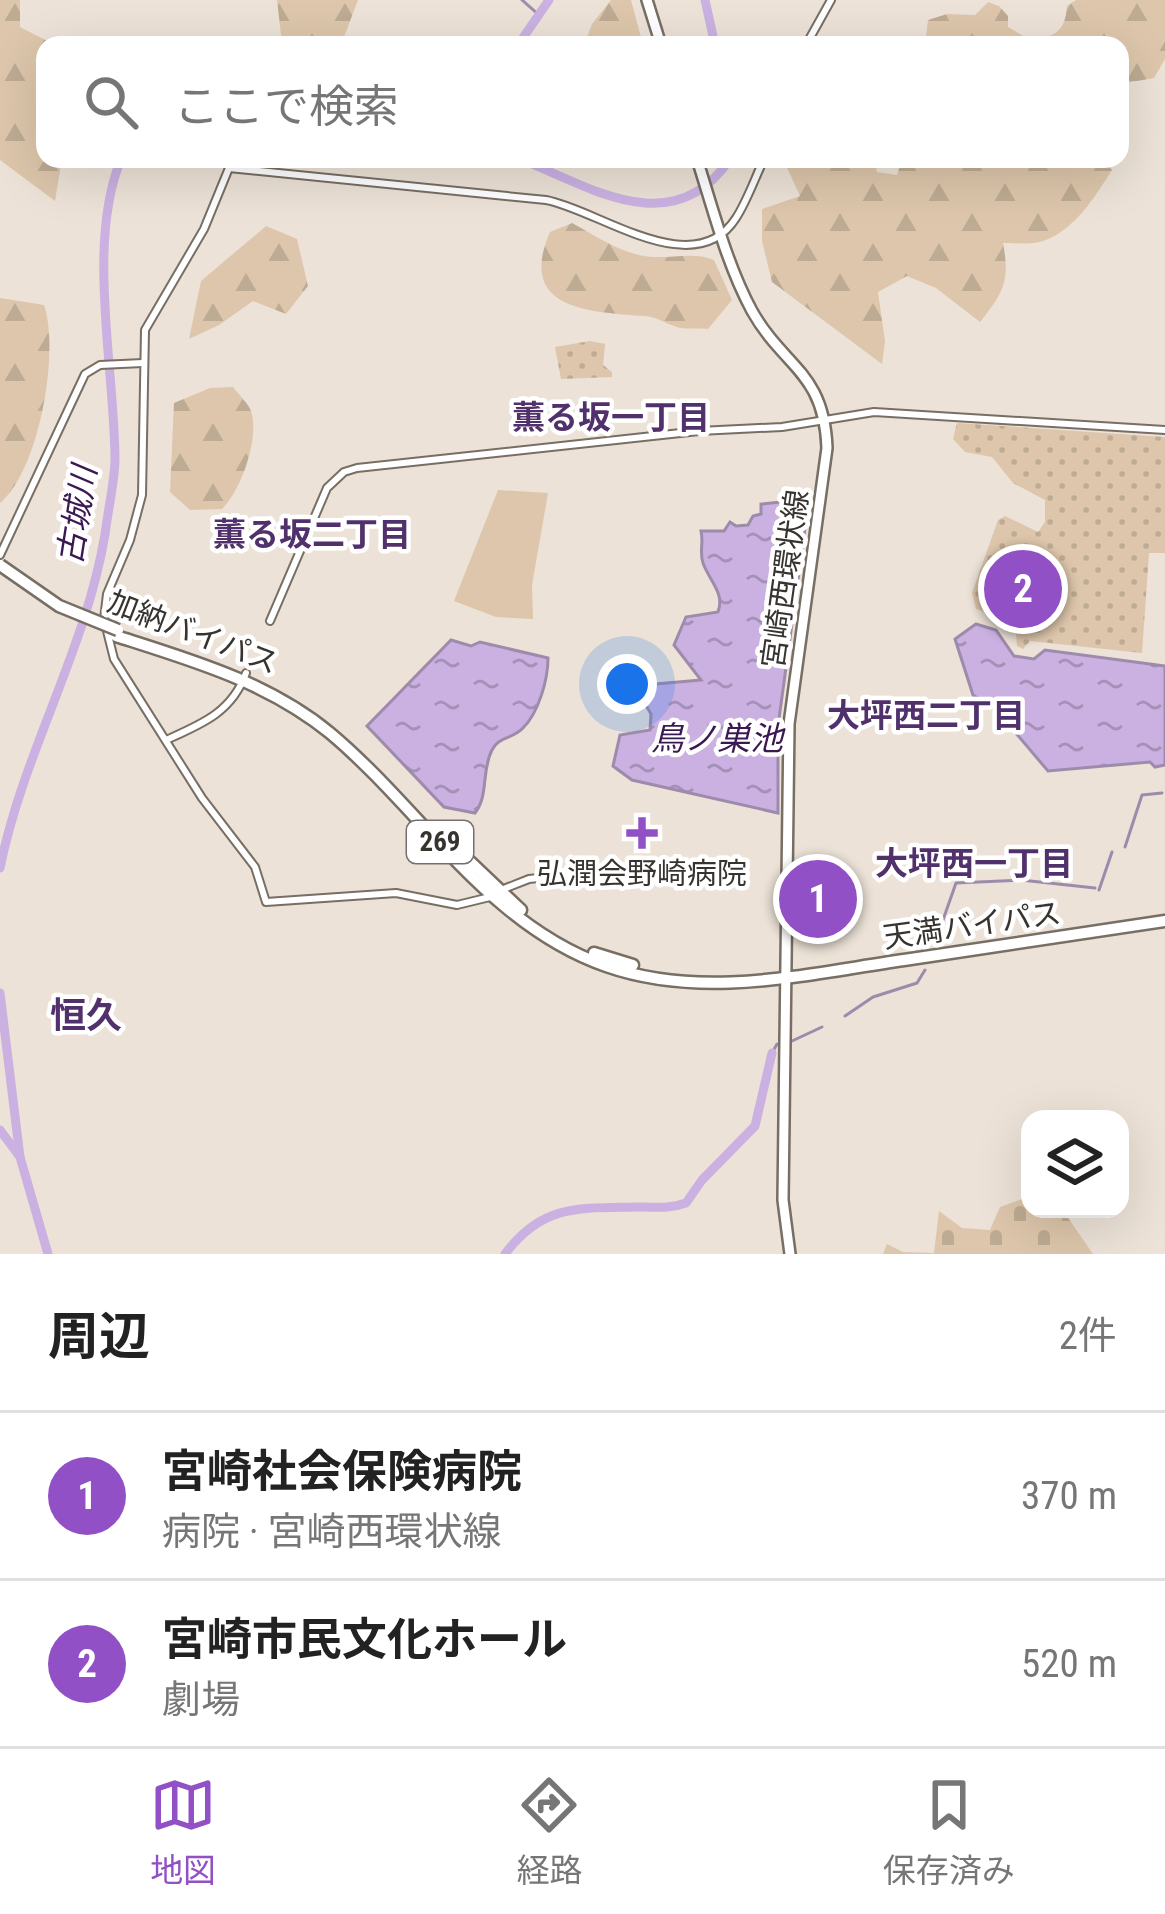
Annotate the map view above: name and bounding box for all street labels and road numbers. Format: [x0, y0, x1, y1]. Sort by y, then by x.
street label: 宮崎西環状線 [755, 487, 815, 671]
street label: 加納バイパス [103, 584, 283, 680]
road number: 269 [407, 821, 473, 863]
street label: 天満バイパス [881, 895, 1063, 955]

